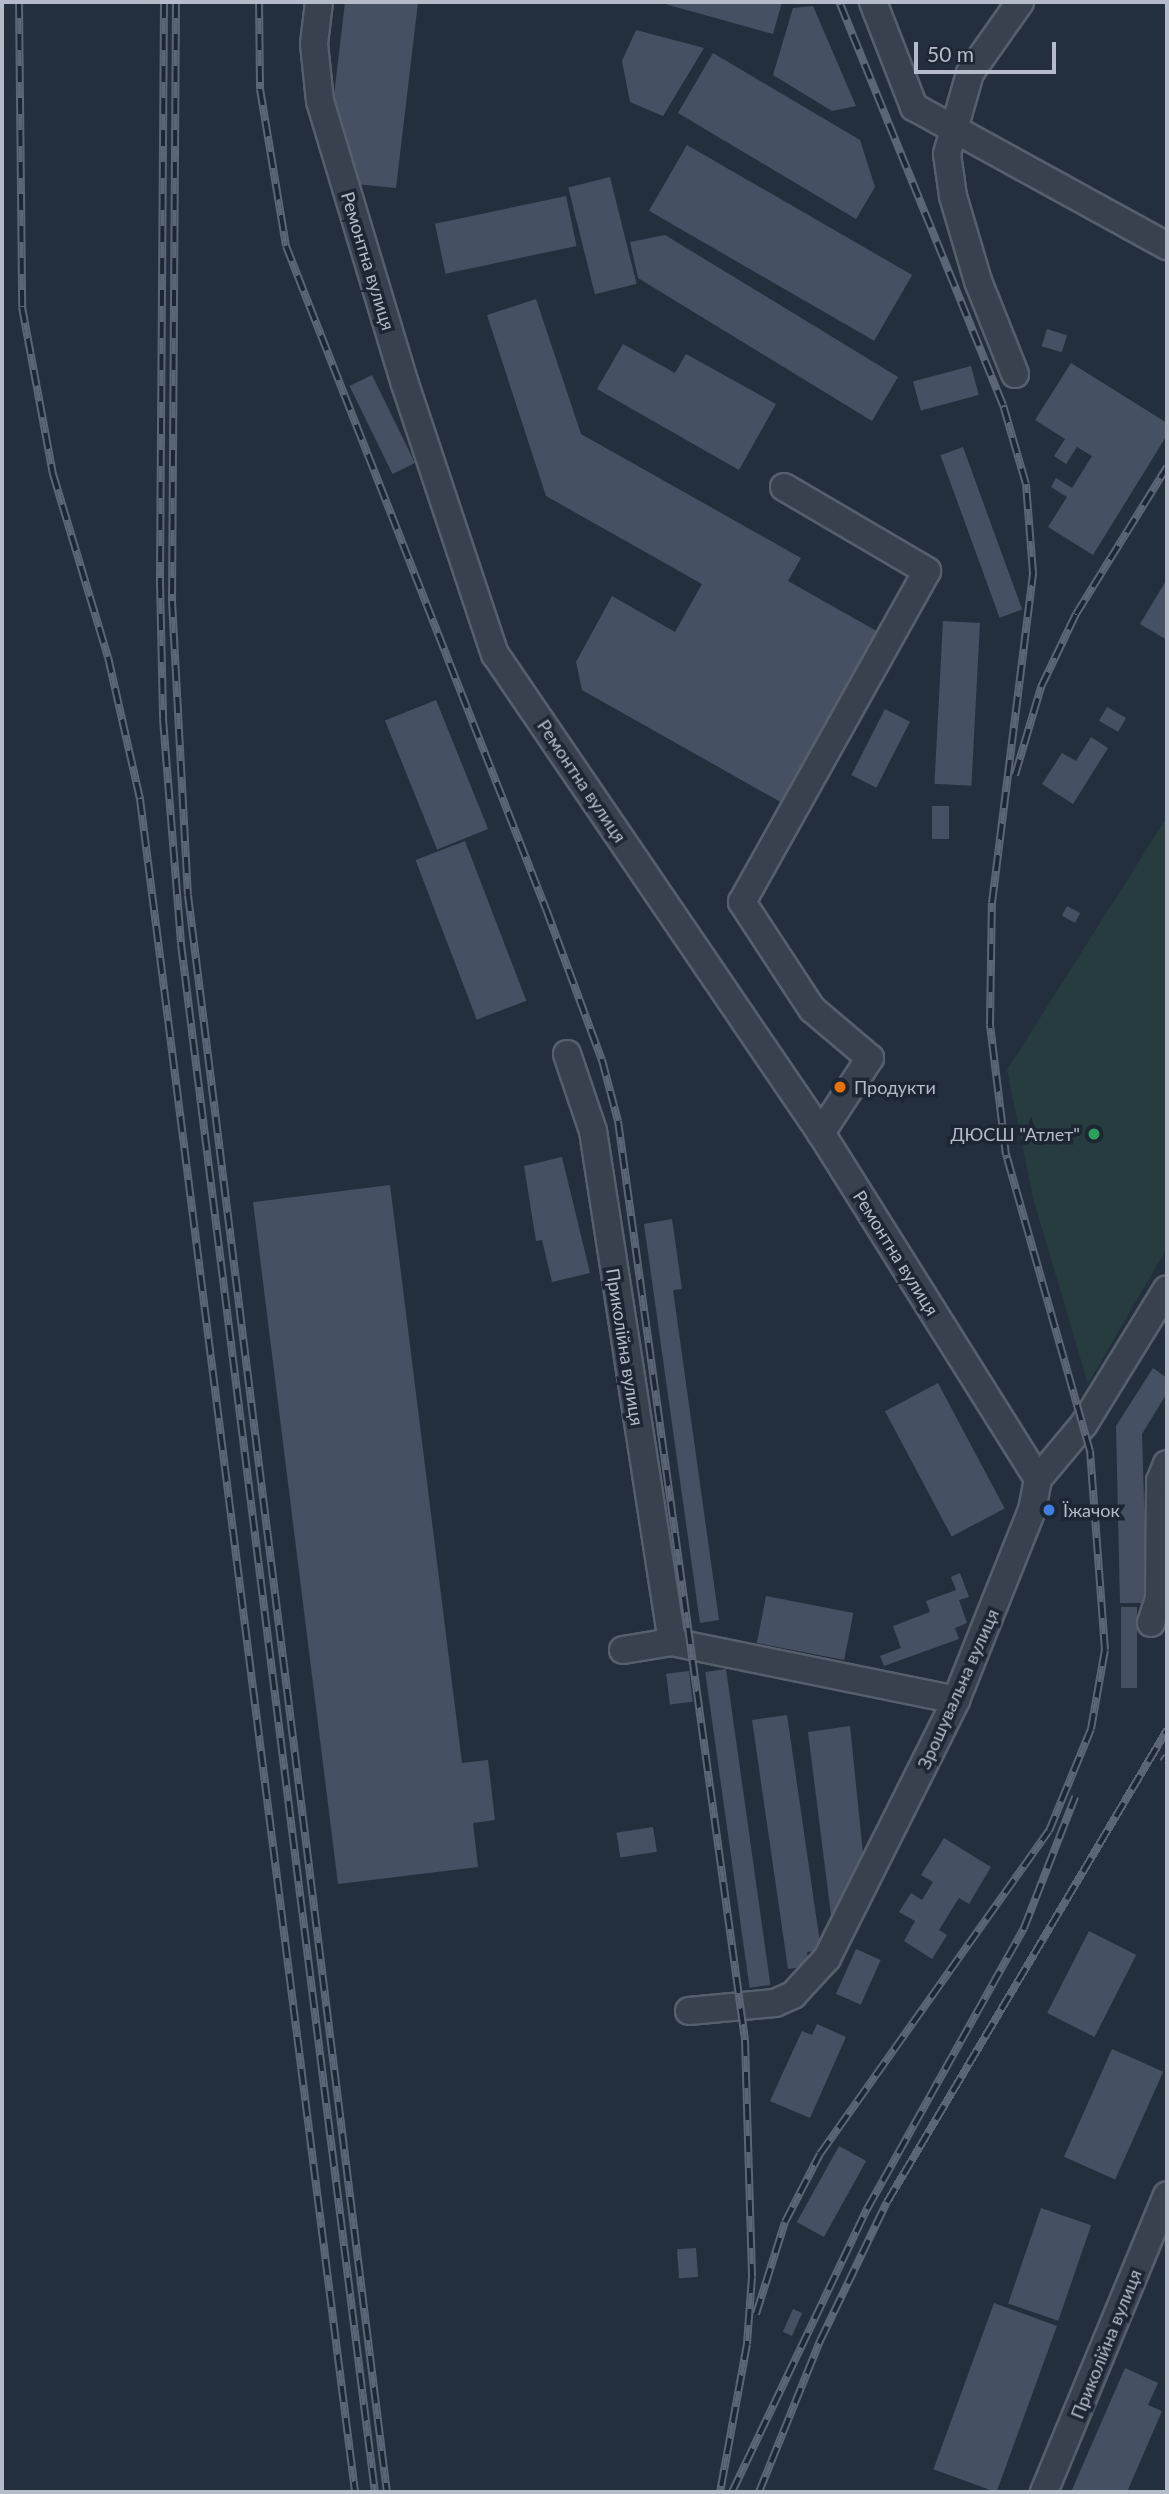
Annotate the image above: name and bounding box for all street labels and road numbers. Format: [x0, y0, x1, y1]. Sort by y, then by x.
street label: Ремонтна вулиця [337, 189, 399, 333]
street label: Ремонтна вулиця [533, 715, 631, 847]
street label: Ремонтна вулиця [849, 1186, 943, 1320]
street label: Приколійна вулиця [602, 1267, 648, 1427]
street label: Зрошувальна вулиця [913, 1606, 1003, 1772]
street label: Приколійна вулиця [1066, 2266, 1146, 2422]

